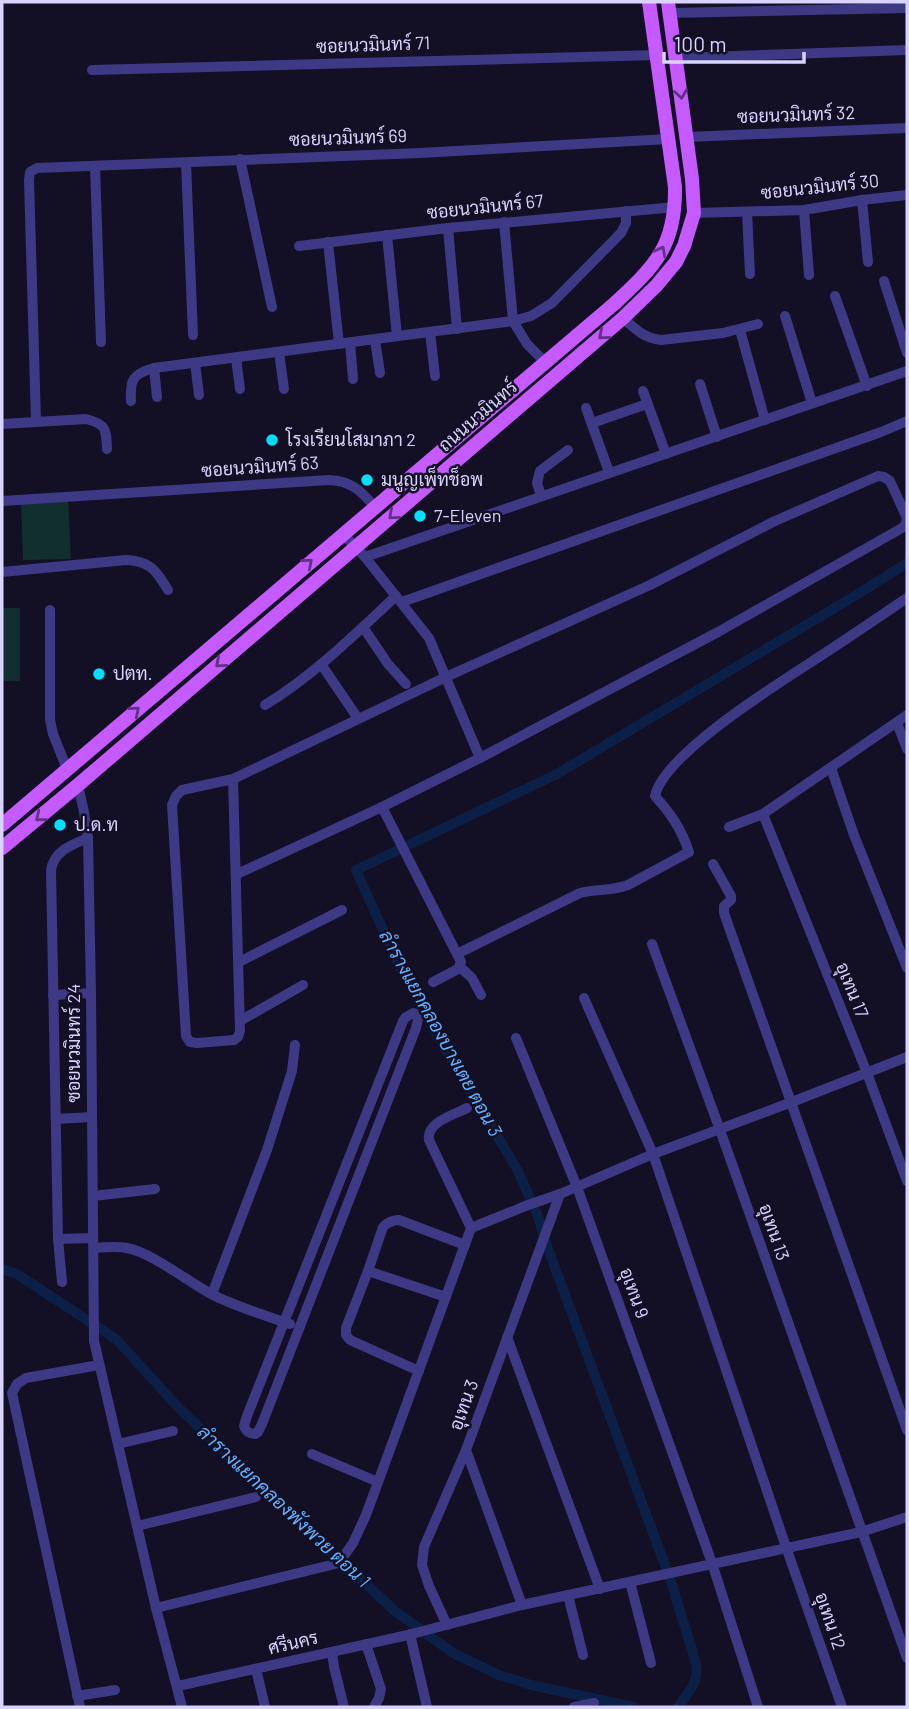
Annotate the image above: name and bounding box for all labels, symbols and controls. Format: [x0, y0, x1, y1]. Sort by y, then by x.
scale bar [664, 21, 804, 65]
street label: ซอยนวมินทร์ 71 [316, 30, 430, 57]
text: 100 m [674, 31, 727, 56]
one-way arrow [673, 88, 688, 99]
street label: ซอยนวมินทร์ 32 [736, 100, 855, 127]
street label: ซอยนวมินทร์ 69 [289, 123, 407, 150]
street label: ซอยนวมินทร์ 30 [760, 168, 880, 203]
street label: ซอยนวมินทร์ 67 [425, 188, 545, 223]
one-way arrow [653, 246, 667, 258]
one-way arrow [598, 327, 611, 339]
street label: ถนนนวมินทร์ [433, 374, 521, 455]
place label: โรงเรียนโสมาภา 2 [285, 427, 416, 450]
marker: โรงเรียนโสมาภา 2 [264, 432, 280, 448]
street label: ซอยนวมินทร์ 63 [200, 450, 319, 481]
place label: มนูญเพ็ทช็อพ [381, 466, 483, 493]
marker: มนูญเพ็ทช็อพ [359, 472, 375, 488]
place label: 7-Eleven [434, 504, 502, 526]
one-way arrow [388, 507, 401, 519]
marker: 7-Eleven [412, 508, 428, 524]
one-way arrow [300, 559, 313, 571]
one-way arrow [216, 655, 229, 667]
place label: ปตท. [113, 662, 153, 684]
marker: ปตท. [91, 666, 107, 682]
one-way arrow [127, 707, 140, 719]
one-way arrow [35, 808, 47, 821]
place label: ป.ด.ท [74, 813, 118, 835]
marker: ป.ด.ท [52, 817, 68, 833]
water label: ลำรางแยกคลองบางเตย ตอน 3 [375, 926, 508, 1140]
street label: อุเทน 17 [830, 959, 874, 1022]
street label: ซอยนวมินทร์ 24 [61, 984, 84, 1102]
street label: อุเทน 13 [753, 1200, 795, 1264]
street label: อุเทน 9 [614, 1264, 654, 1322]
street label: อุเทน 3 [444, 1376, 484, 1434]
water label: ลำรางแยกคลองพังพวย ตอน 1 [193, 1420, 375, 1592]
street label: อุเทน 12 [809, 1589, 851, 1653]
street label: ศรีนคร [265, 1625, 320, 1658]

